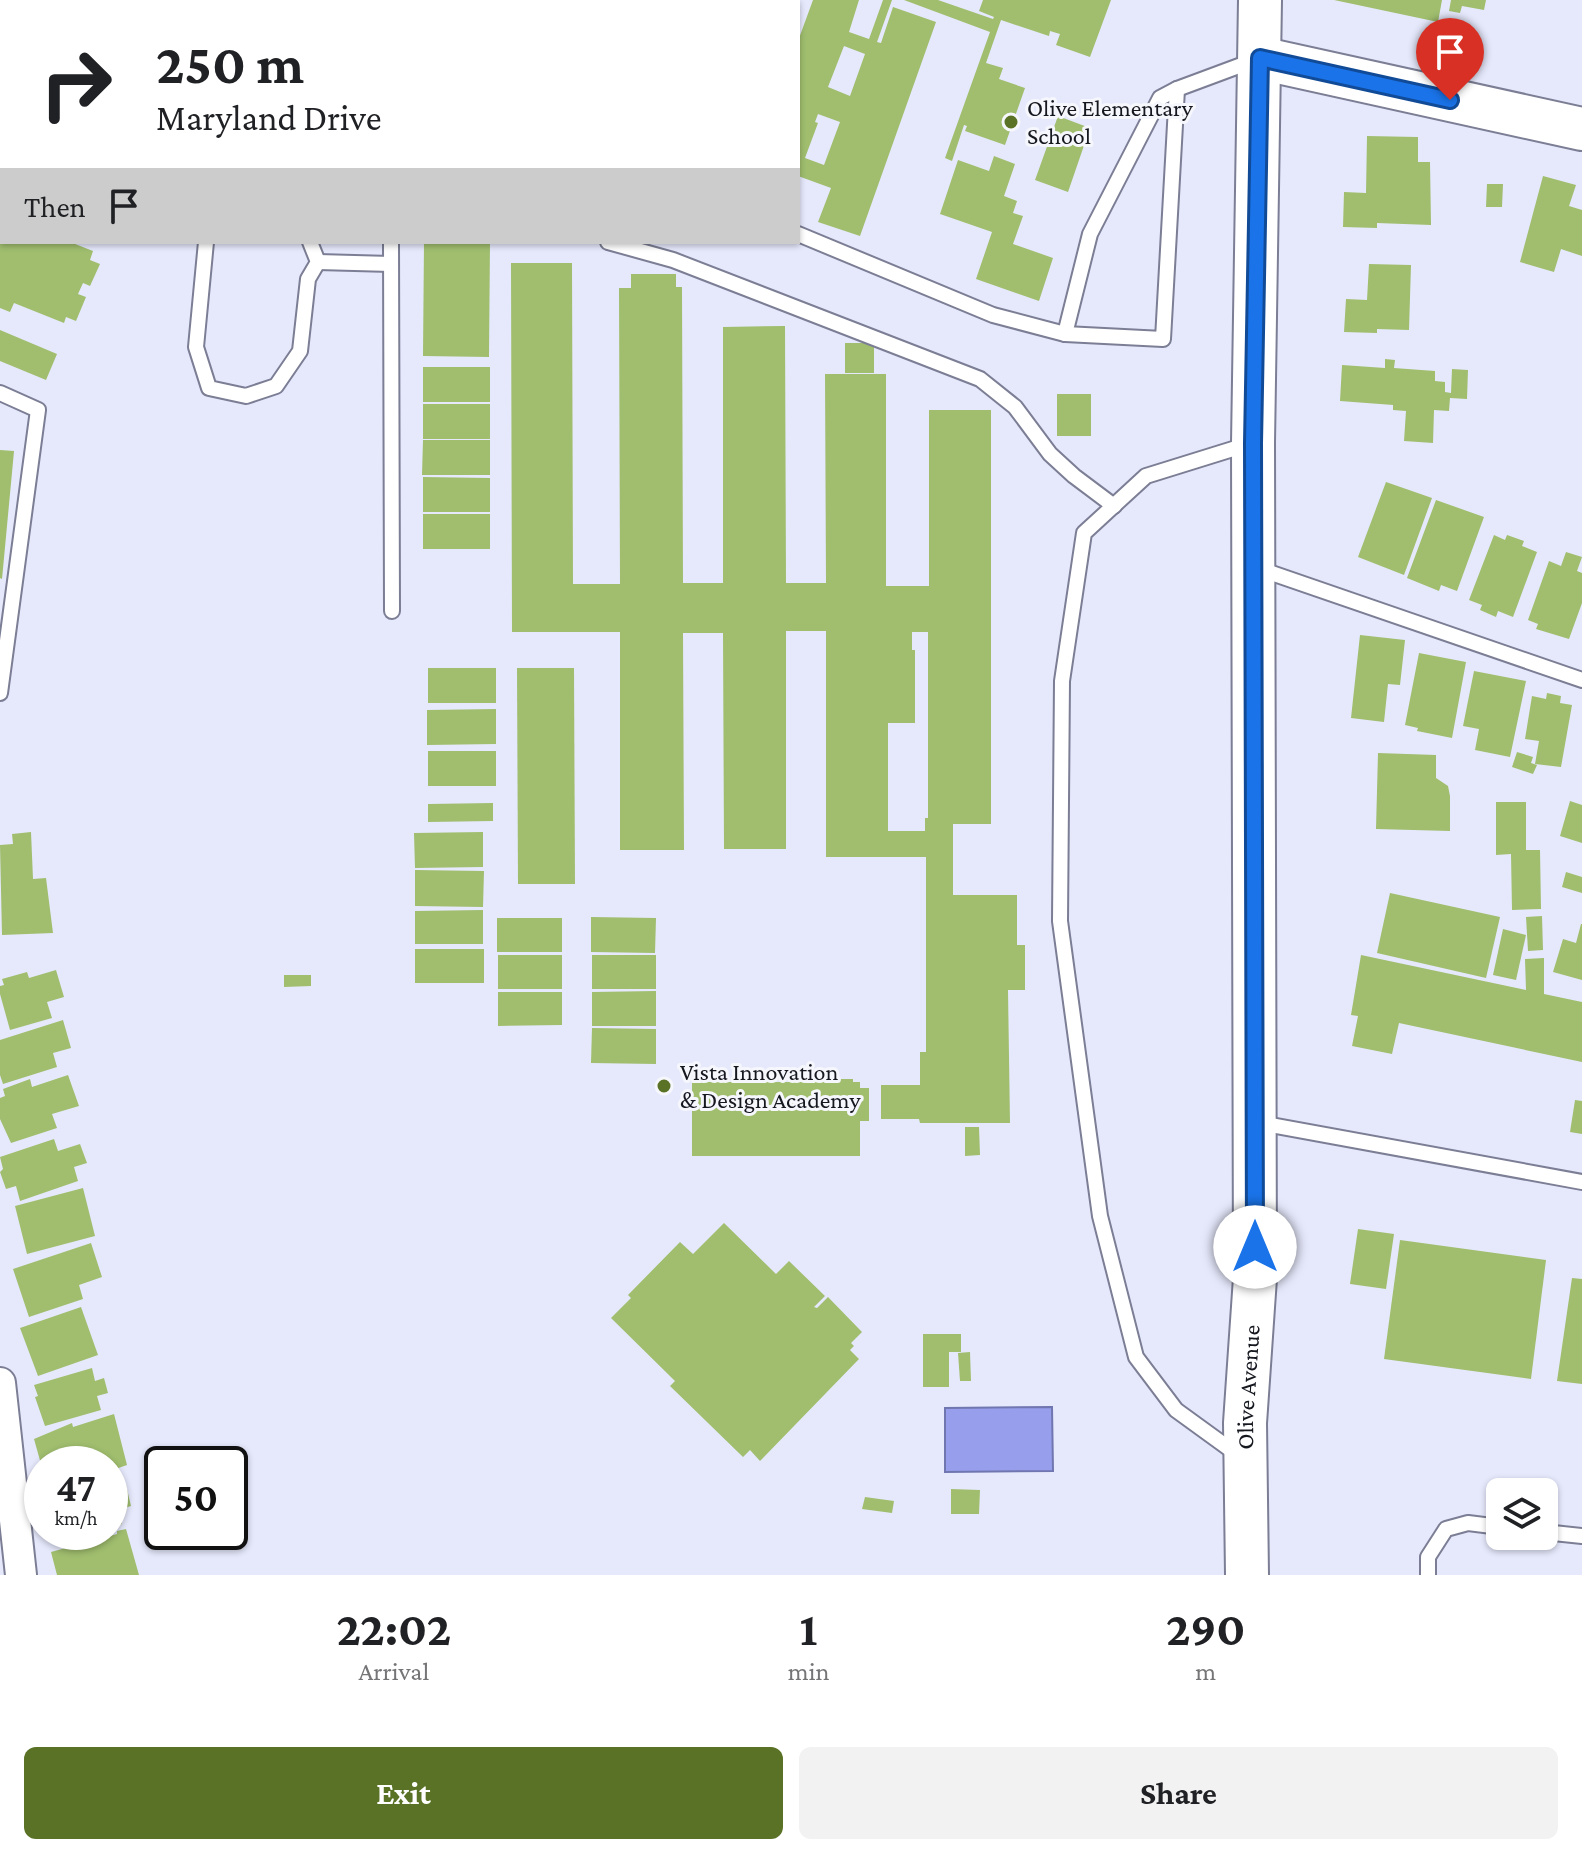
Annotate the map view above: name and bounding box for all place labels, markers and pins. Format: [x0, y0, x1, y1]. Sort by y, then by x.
pin [1416, 18, 1484, 100]
place label: Olive Elementary School [1027, 94, 1194, 149]
marker: Olive Elementary School [1002, 113, 1020, 131]
place label: Vista Innovation & Design Academy [680, 1058, 862, 1113]
marker: Vista Innovation & Design Academy [655, 1077, 673, 1095]

